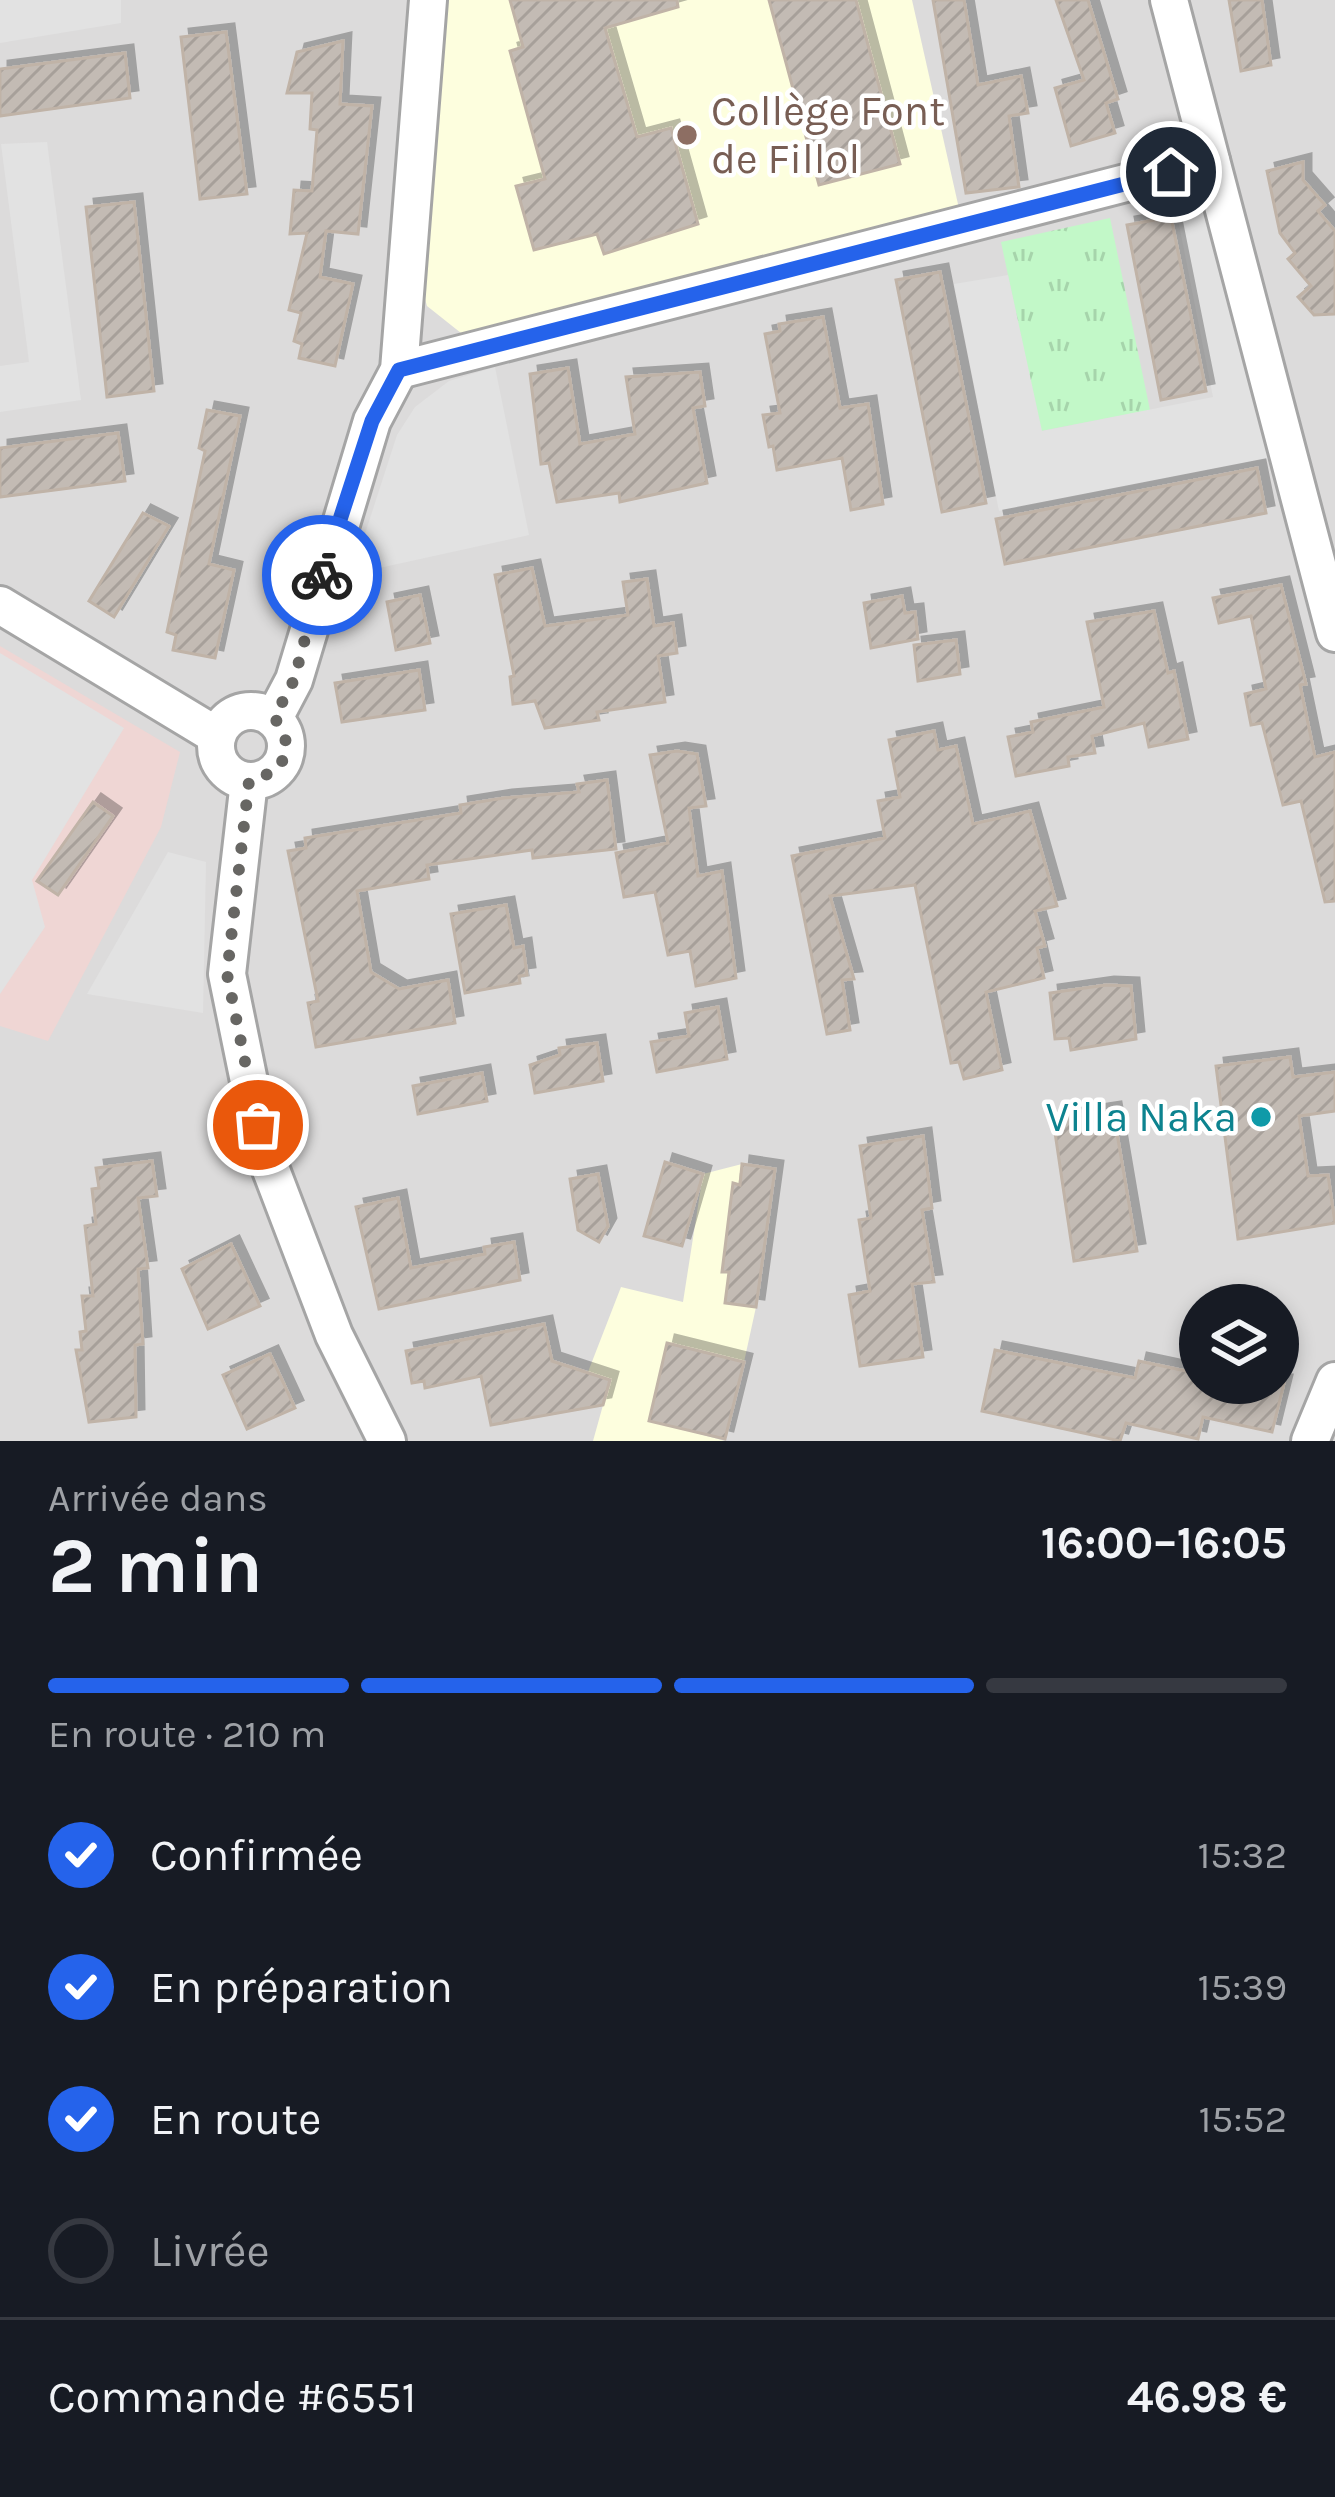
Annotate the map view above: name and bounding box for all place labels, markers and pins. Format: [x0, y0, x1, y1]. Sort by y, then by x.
place label: Collège Font de Fillol [711, 86, 945, 184]
pin [1120, 121, 1222, 223]
marker: Collège Font de Fillol [674, 122, 700, 148]
pin [207, 1074, 309, 1176]
place label: Villa Naka [1046, 1092, 1237, 1142]
marker: Villa Naka [1248, 1104, 1274, 1130]

